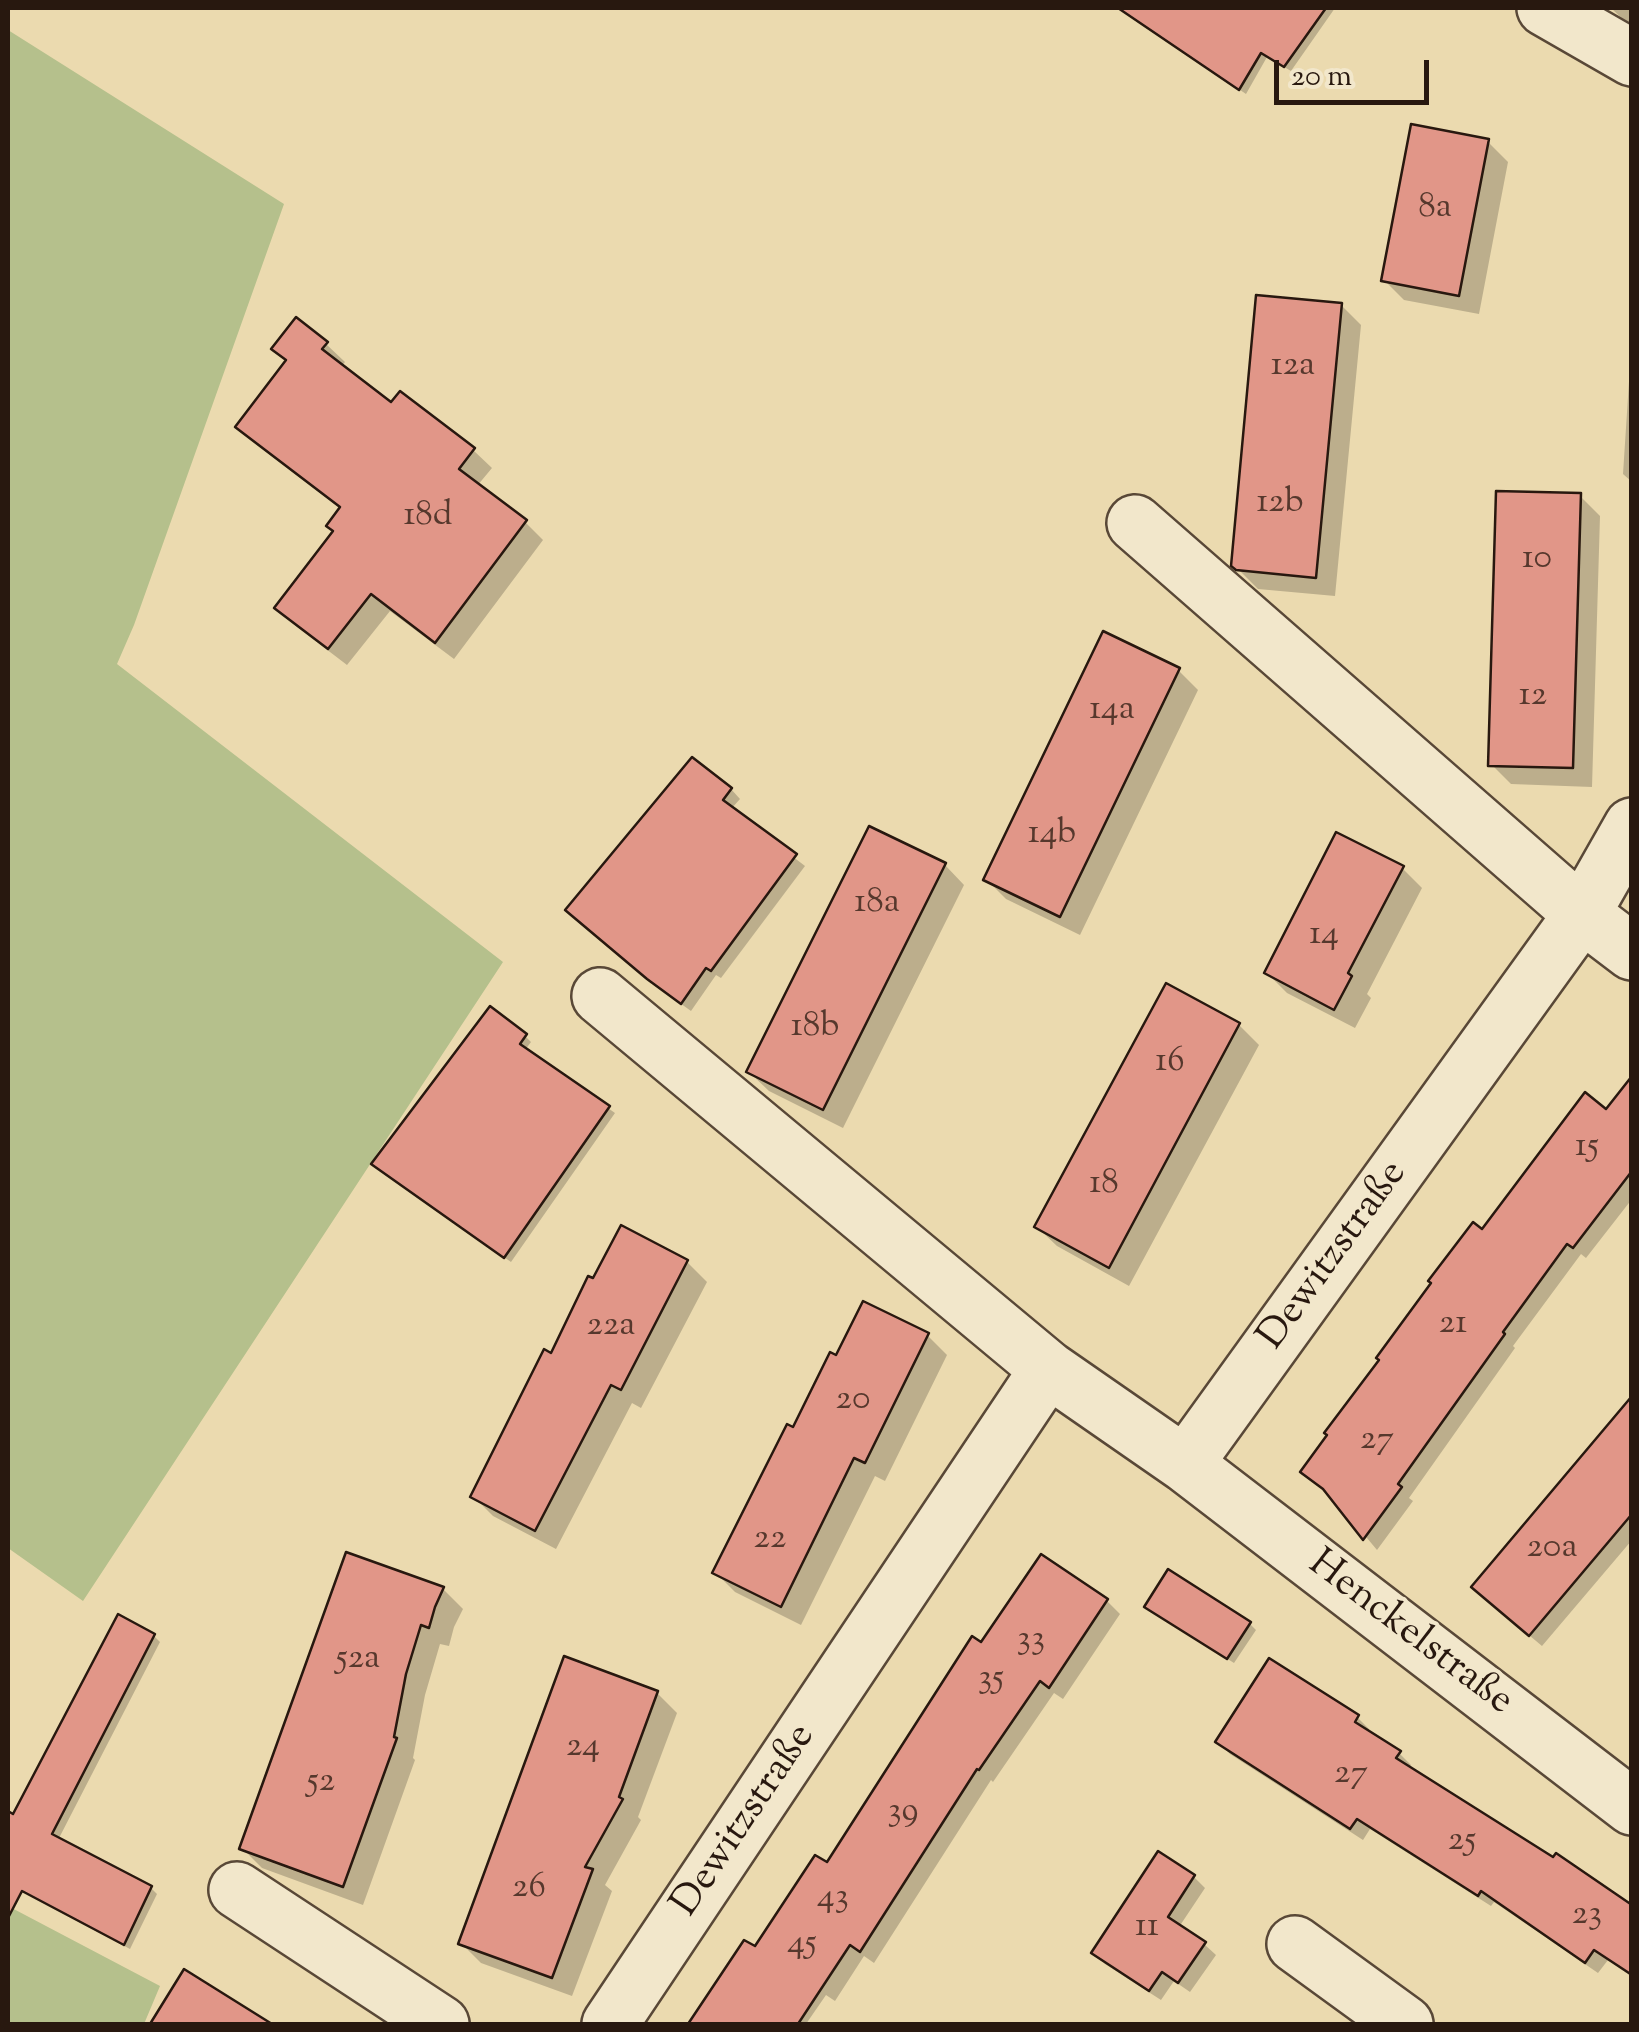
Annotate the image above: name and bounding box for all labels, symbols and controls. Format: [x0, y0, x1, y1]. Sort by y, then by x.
scale bar [1279, 40, 1434, 102]
text: 20 m [1291, 56, 1352, 99]
house number: 8a [1418, 189, 1452, 231]
house number: 12a [1271, 347, 1315, 389]
house number: 12b [1256, 484, 1304, 526]
house number: 18d [403, 497, 453, 539]
house number: 10 [1522, 540, 1552, 582]
house number: 12 [1519, 677, 1547, 719]
house number: 14a [1089, 691, 1135, 733]
house number: 14b [1028, 815, 1076, 857]
house number: 18a [854, 884, 900, 926]
house number: 14 [1309, 916, 1339, 958]
house number: 18b [791, 1008, 839, 1050]
house number: 16 [1155, 1043, 1185, 1085]
house number: 15 [1575, 1128, 1599, 1170]
street label: Dewitzstraße [1250, 1153, 1420, 1361]
house number: 18 [1089, 1165, 1119, 1207]
house number: 21 [1439, 1305, 1467, 1347]
house number: 22a [587, 1307, 635, 1349]
house number: 20 [836, 1381, 870, 1423]
house number: 27 [1360, 1421, 1394, 1463]
house number: 22 [754, 1520, 786, 1562]
house number: 20a [1526, 1529, 1578, 1571]
street label: Henckelstraße [1297, 1542, 1521, 1728]
house number: 33 [1017, 1621, 1045, 1663]
house number: 52a [336, 1640, 380, 1682]
house number: 35 [978, 1660, 1004, 1702]
street label: Dewitzstraße [664, 1716, 828, 1928]
house number: 24 [566, 1728, 600, 1770]
house number: 27 [1334, 1755, 1368, 1797]
house number: 52 [307, 1763, 335, 1805]
house number: 39 [888, 1793, 918, 1835]
house number: 25 [1448, 1822, 1476, 1864]
house number: 26 [512, 1869, 546, 1911]
house number: 43 [817, 1879, 849, 1921]
house number: 23 [1572, 1896, 1602, 1938]
house number: 11 [1135, 1908, 1159, 1950]
house number: 45 [787, 1925, 817, 1967]

